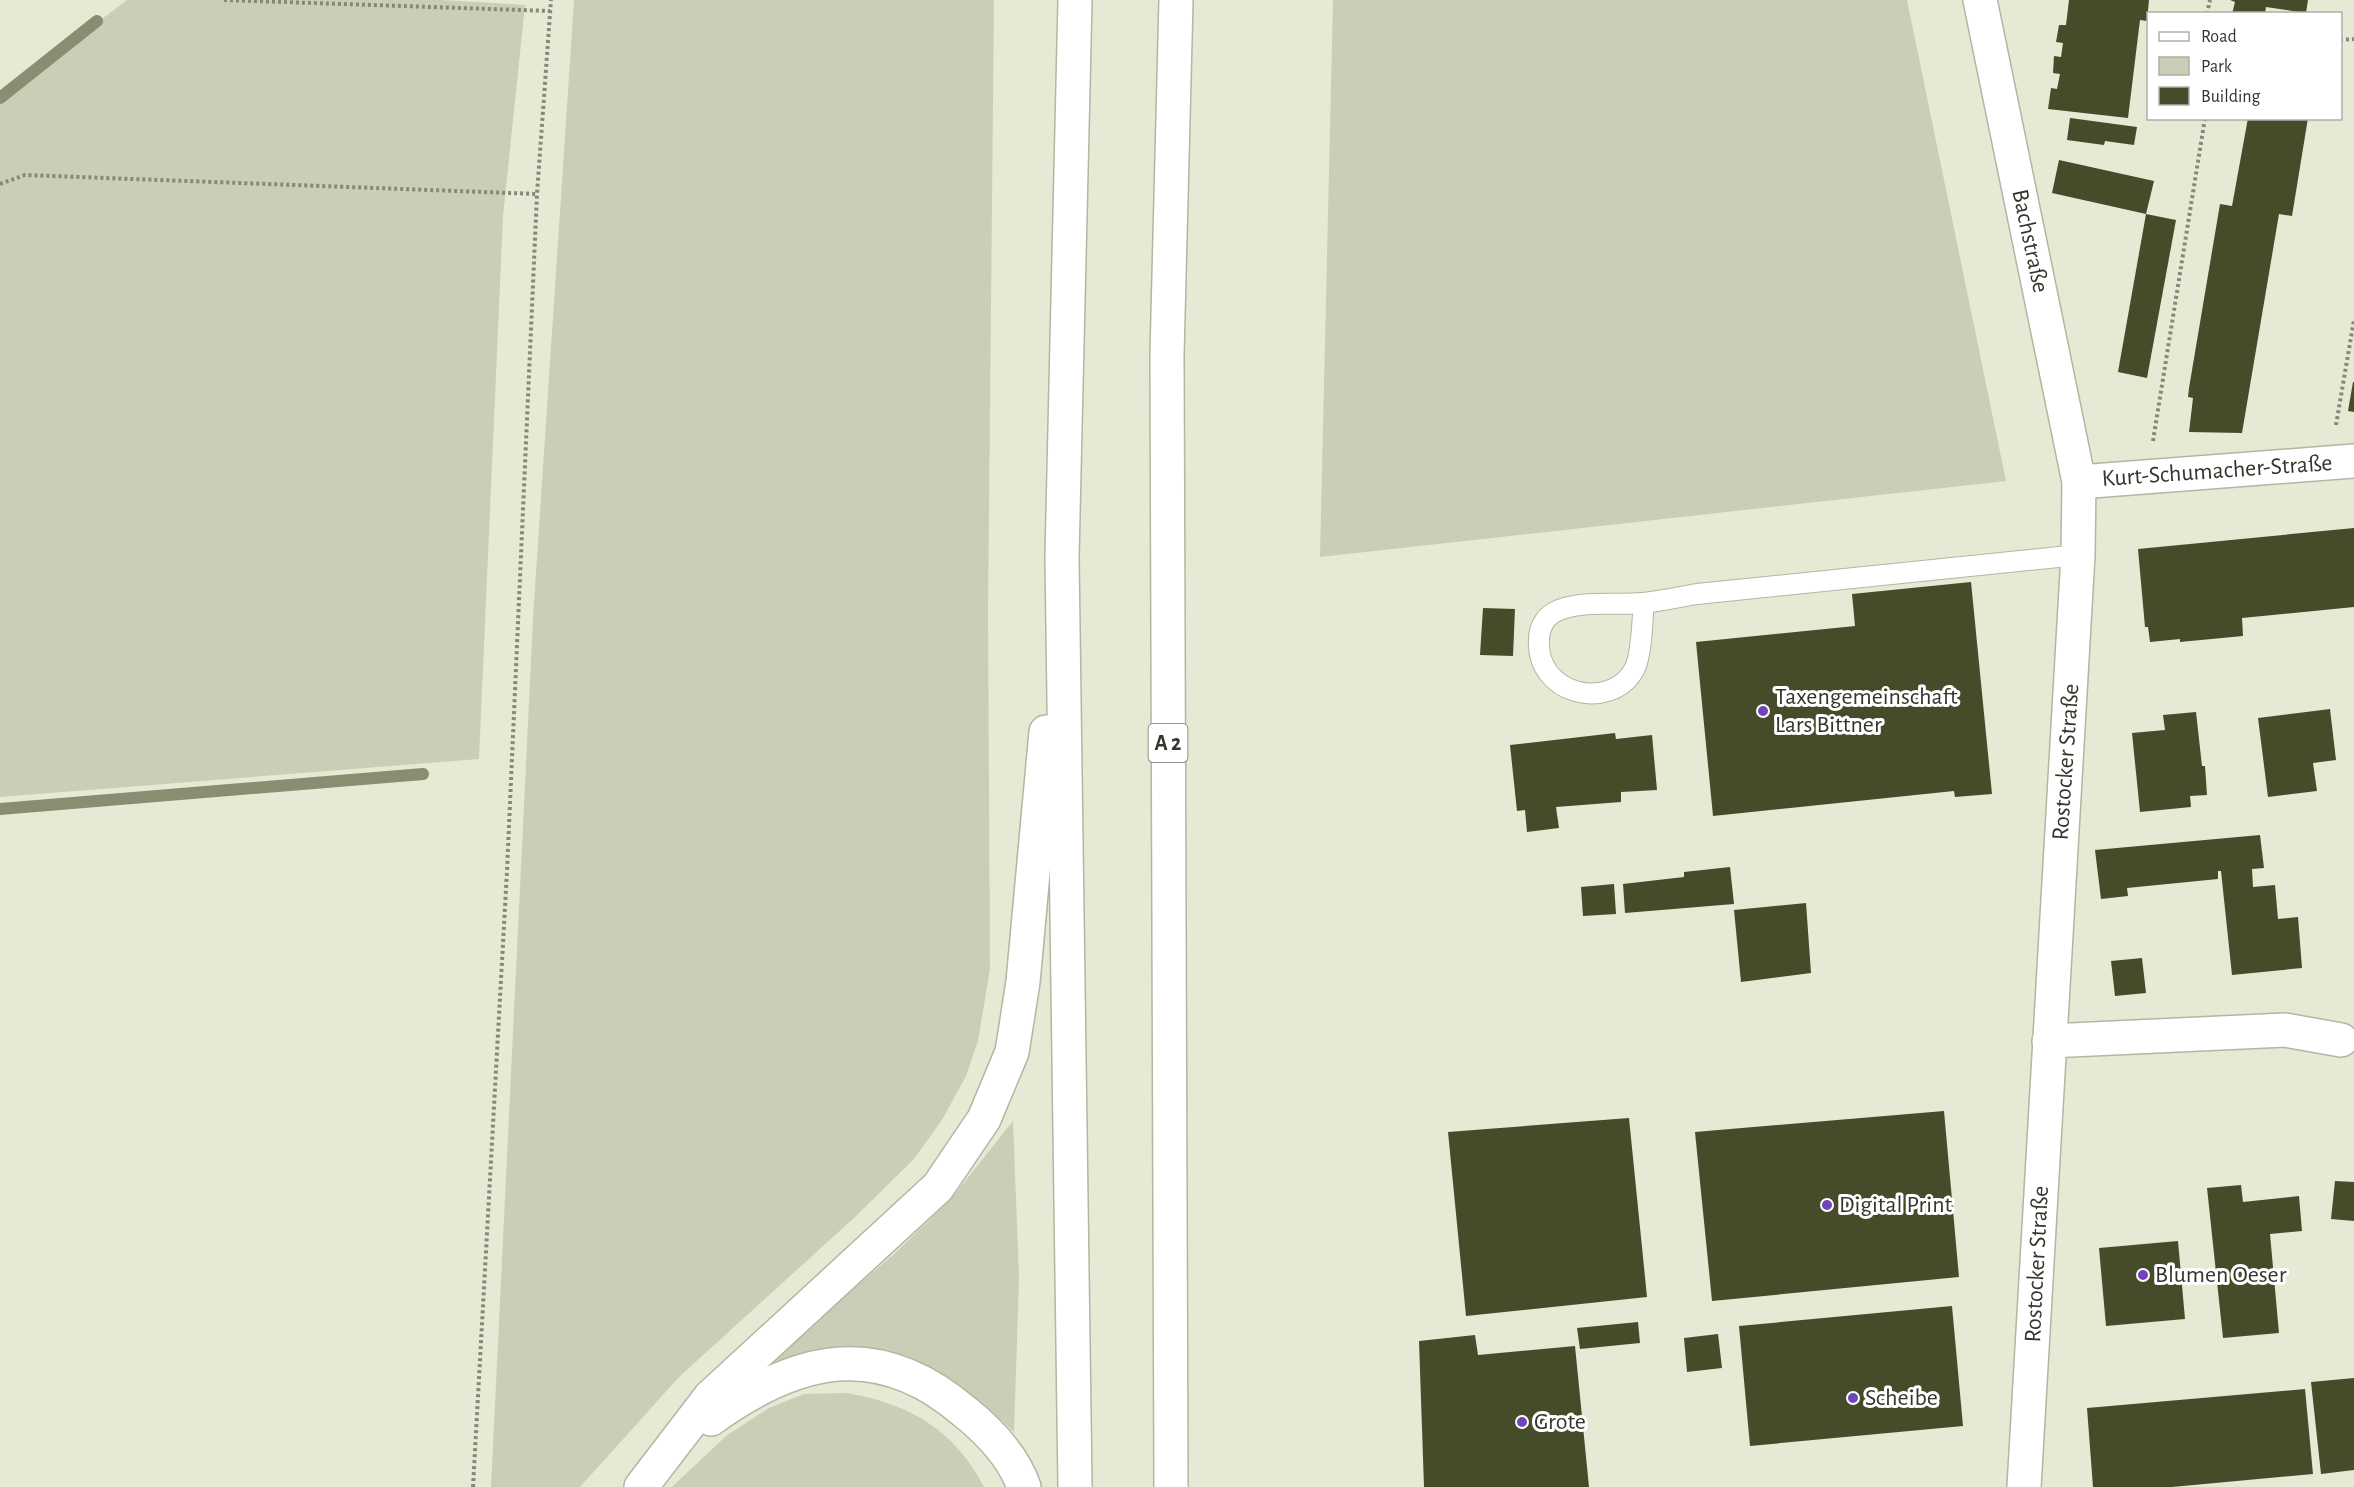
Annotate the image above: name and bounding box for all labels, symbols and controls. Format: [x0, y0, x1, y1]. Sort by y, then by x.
legend [2147, 12, 2342, 120]
text: Road [2201, 28, 2237, 46]
text: Park [2201, 58, 2233, 76]
text: Building [2201, 88, 2261, 106]
street label: Bachstraße [2007, 187, 2053, 295]
street label: Kurt-Schumacher-Straße [2101, 451, 2333, 491]
street label: Rostocker Straße [2049, 683, 2083, 841]
place label: Taxengemeinschaft Lars Bittner [1775, 685, 1958, 737]
marker: Taxengemeinschaft Lars Bittner [1756, 704, 1770, 718]
road number: A 2 [1148, 724, 1188, 762]
street label: Rostocker Straße [2021, 1185, 2053, 1343]
place label: Digital Print [1839, 1193, 1953, 1217]
marker: Digital Print [1820, 1198, 1834, 1212]
place label: Blumen Oeser [2155, 1263, 2287, 1287]
marker: Blumen Oeser [2136, 1268, 2150, 1282]
place label: Scheibe [1865, 1386, 1938, 1410]
marker: Scheibe [1846, 1391, 1860, 1405]
place label: Grote [1534, 1410, 1586, 1434]
marker: Grote [1515, 1415, 1529, 1429]

